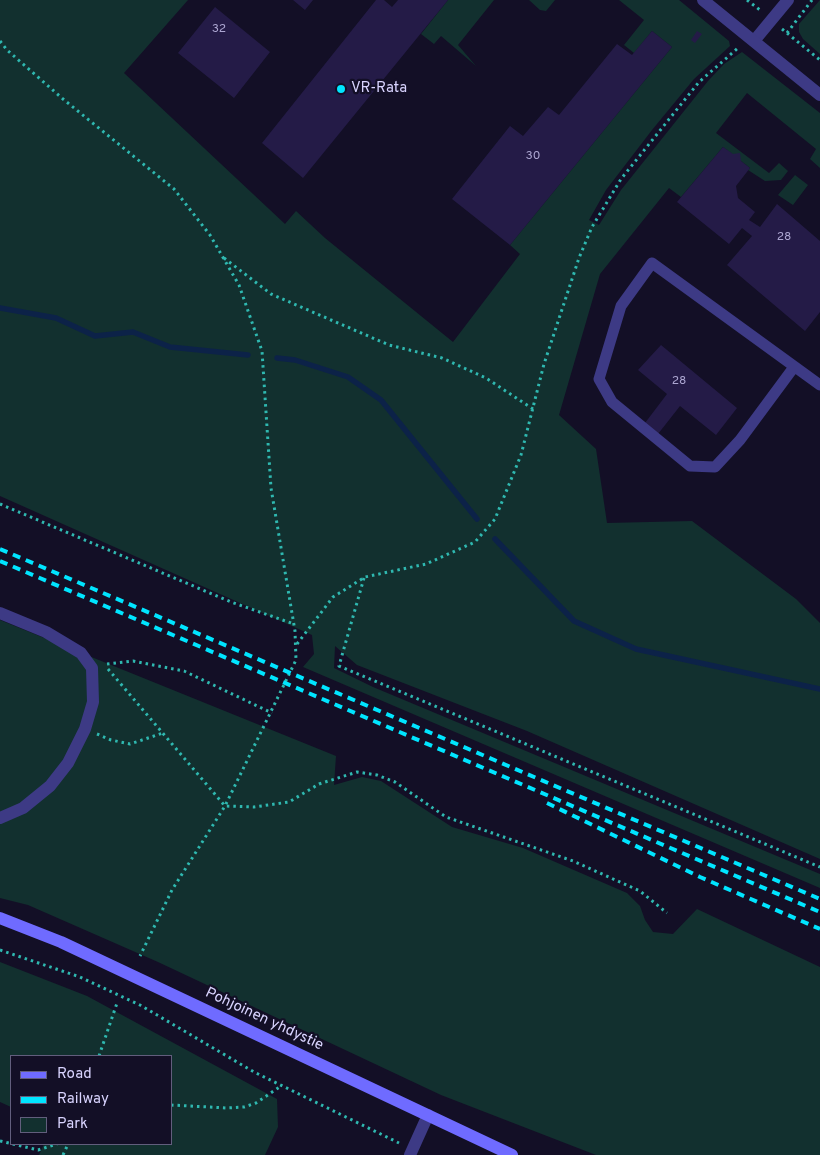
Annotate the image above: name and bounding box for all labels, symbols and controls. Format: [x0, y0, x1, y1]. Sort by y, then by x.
house number: 32 [212, 23, 226, 37]
place label: VR-Rata [351, 80, 407, 98]
marker: VR-Rata [335, 83, 347, 95]
house number: 30 [526, 150, 540, 164]
house number: 28 [777, 231, 791, 245]
house number: 28 [672, 375, 686, 389]
street label: Pohjoinen yhdystie [202, 985, 326, 1055]
legend [10, 1055, 172, 1145]
text: Road [57, 1065, 92, 1084]
text: Railway [57, 1090, 109, 1109]
text: Park [57, 1115, 88, 1134]

